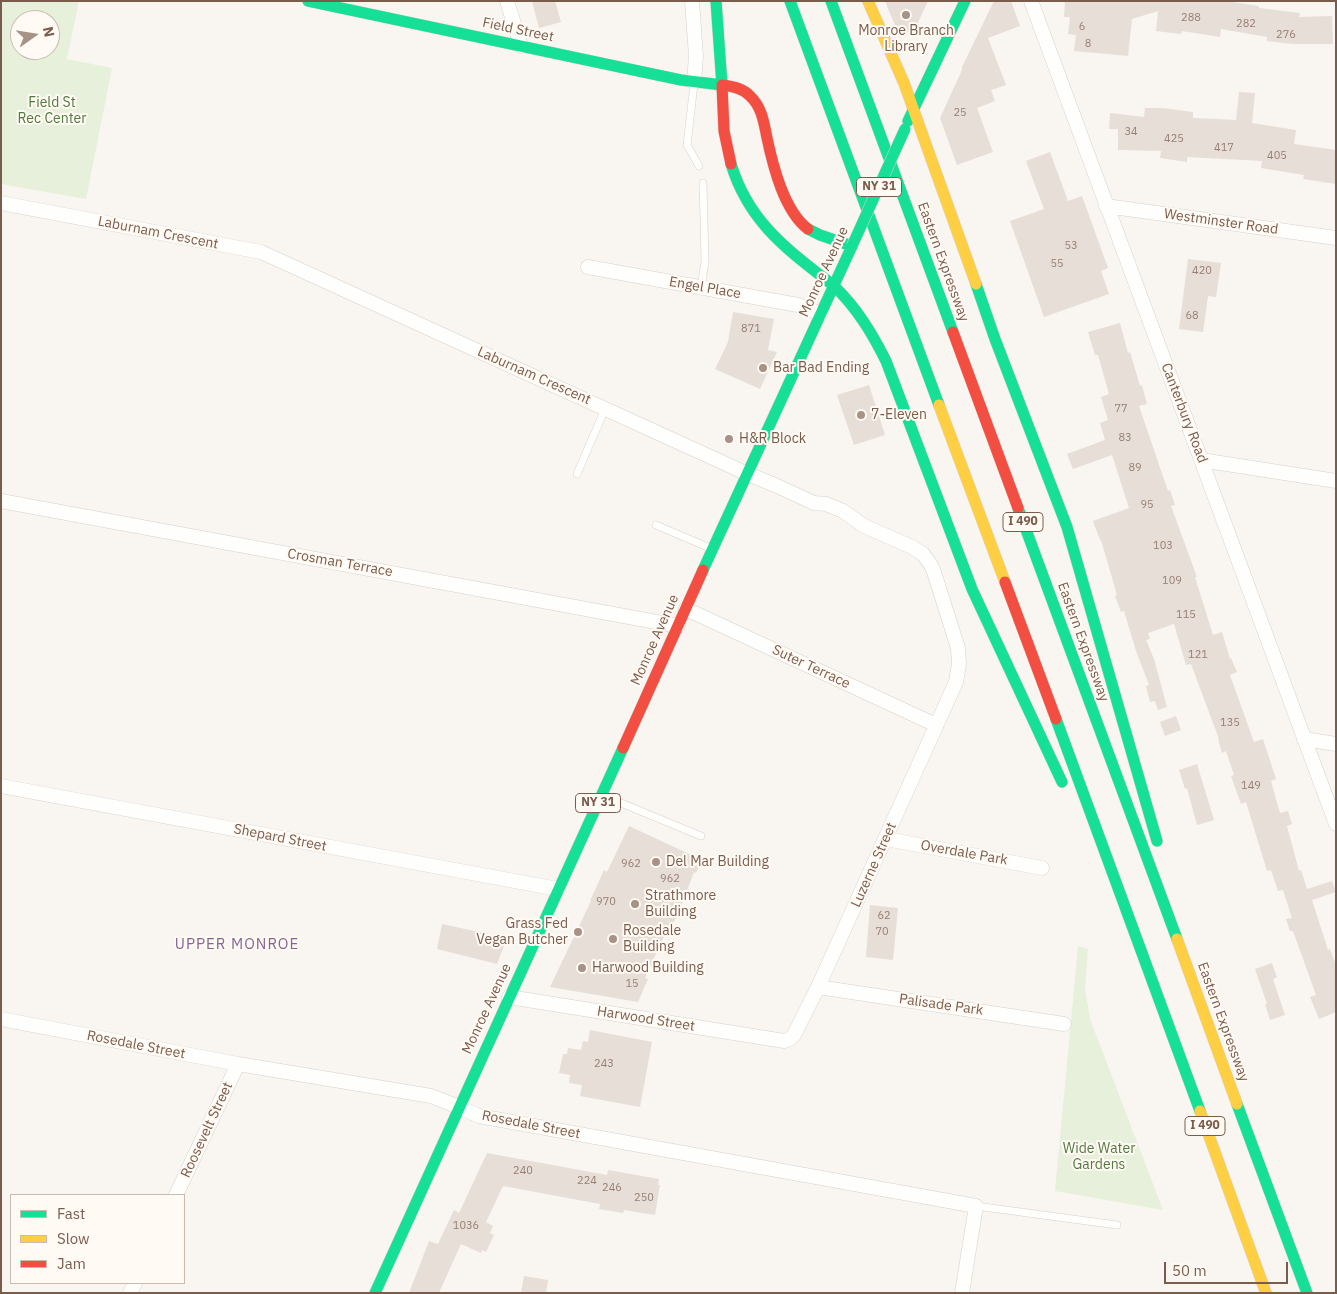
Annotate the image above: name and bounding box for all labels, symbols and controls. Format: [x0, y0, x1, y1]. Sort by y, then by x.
marker: Monroe Branch Library [900, 9, 912, 21]
north arrow [10, 10, 60, 60]
house number: 288 [1181, 11, 1201, 25]
street label: Field Street [481, 14, 555, 46]
house number: 282 [1236, 17, 1256, 31]
house number: 6 [1079, 20, 1085, 34]
place label: Monroe Branch Library [858, 23, 954, 56]
text: N [39, 25, 59, 39]
house number: 276 [1276, 28, 1296, 42]
house number: 8 [1085, 37, 1091, 51]
park label: Field St Rec Center [18, 95, 86, 128]
house number: 25 [953, 106, 967, 120]
house number: 34 [1124, 125, 1138, 139]
house number: 425 [1164, 132, 1184, 146]
house number: 417 [1214, 141, 1234, 155]
house number: 405 [1267, 149, 1287, 163]
road number: NY 31 [856, 178, 902, 196]
street label: Eastern Expressway [914, 200, 972, 324]
street label: Westminster Road [1163, 206, 1279, 238]
street label: Laburnam Crescent [96, 213, 220, 253]
street label: Monroe Avenue [796, 224, 852, 320]
house number: 53 [1064, 239, 1078, 253]
house number: 55 [1050, 257, 1064, 271]
house number: 420 [1192, 264, 1212, 278]
street label: Engel Place [668, 273, 742, 303]
house number: 68 [1185, 309, 1199, 323]
house number: 871 [741, 322, 761, 336]
street label: Laburnam Crescent [475, 343, 593, 409]
place label: Bar Bad Ending [773, 360, 869, 376]
street label: Canterbury Road [1157, 361, 1211, 465]
marker: Bar Bad Ending [757, 362, 769, 374]
house number: 77 [1114, 402, 1128, 416]
place label: 7-Eleven [871, 407, 927, 423]
marker: 7-Eleven [855, 409, 867, 421]
place label: H&R Block [739, 431, 806, 447]
house number: 83 [1118, 431, 1132, 445]
marker: H&R Block [723, 433, 735, 445]
house number: 89 [1128, 461, 1142, 475]
house number: 95 [1140, 498, 1154, 512]
road number: I 490 [1003, 512, 1043, 532]
house number: 103 [1153, 539, 1173, 553]
street label: Crosman Terrace [286, 545, 394, 581]
house number: 109 [1162, 574, 1182, 588]
street label: Eastern Expressway [1054, 580, 1112, 704]
street label: Monroe Avenue [627, 592, 683, 688]
house number: 115 [1176, 608, 1196, 622]
street label: Suter Terrace [769, 642, 853, 692]
house number: 121 [1188, 648, 1208, 662]
house number: 135 [1220, 716, 1240, 730]
house number: 149 [1241, 779, 1261, 793]
road number: NY 31 [576, 794, 620, 812]
street label: Luzerne Street [848, 820, 900, 910]
street label: Shepard Street [232, 821, 328, 855]
street label: Overdale Park [919, 837, 1009, 869]
place label: Del Mar Building [666, 854, 769, 870]
marker: Del Mar Building [650, 856, 662, 868]
house number: 962 [621, 857, 641, 871]
house number: 962 [660, 872, 680, 886]
place label: Strathmore Building [645, 888, 716, 920]
house number: 970 [596, 895, 616, 909]
marker: Strathmore Building [629, 898, 641, 910]
house number: 62 [877, 909, 891, 923]
place label: Grass Fed Vegan Butcher [476, 916, 568, 949]
place label: Rosedale Building [623, 923, 681, 956]
house number: 70 [875, 925, 889, 939]
marker: Grass Fed Vegan Butcher [572, 926, 584, 938]
marker: Rosedale Building [607, 933, 619, 945]
district label: UPPER MONROE [173, 936, 301, 954]
place label: Harwood Building [592, 960, 704, 976]
street label: Eastern Expressway [1194, 960, 1252, 1084]
street label: Monroe Avenue [459, 961, 515, 1057]
marker: Harwood Building [576, 962, 588, 974]
house number: 15 [625, 977, 639, 991]
street label: Palisade Park [898, 991, 984, 1019]
street label: Harwood Street [596, 1003, 696, 1035]
street label: Rosedale Street [85, 1027, 187, 1063]
house number: 243 [594, 1057, 614, 1071]
street label: Roosevelt Street [177, 1079, 237, 1181]
street label: Rosedale Street [480, 1107, 582, 1143]
road number: I 490 [1185, 1116, 1225, 1136]
park label: Wide Water Gardens [1063, 1141, 1135, 1174]
house number: 240 [513, 1164, 533, 1178]
house number: 224 [577, 1174, 597, 1188]
house number: 246 [602, 1181, 622, 1195]
house number: 250 [634, 1191, 654, 1205]
legend [10, 1194, 185, 1284]
text: Fast [57, 1204, 85, 1223]
house number: 1036 [453, 1219, 479, 1233]
text: Slow [57, 1229, 90, 1248]
scale bar [1167, 1252, 1291, 1284]
text: Jam [57, 1254, 86, 1273]
text: 50 m [1172, 1261, 1207, 1280]

